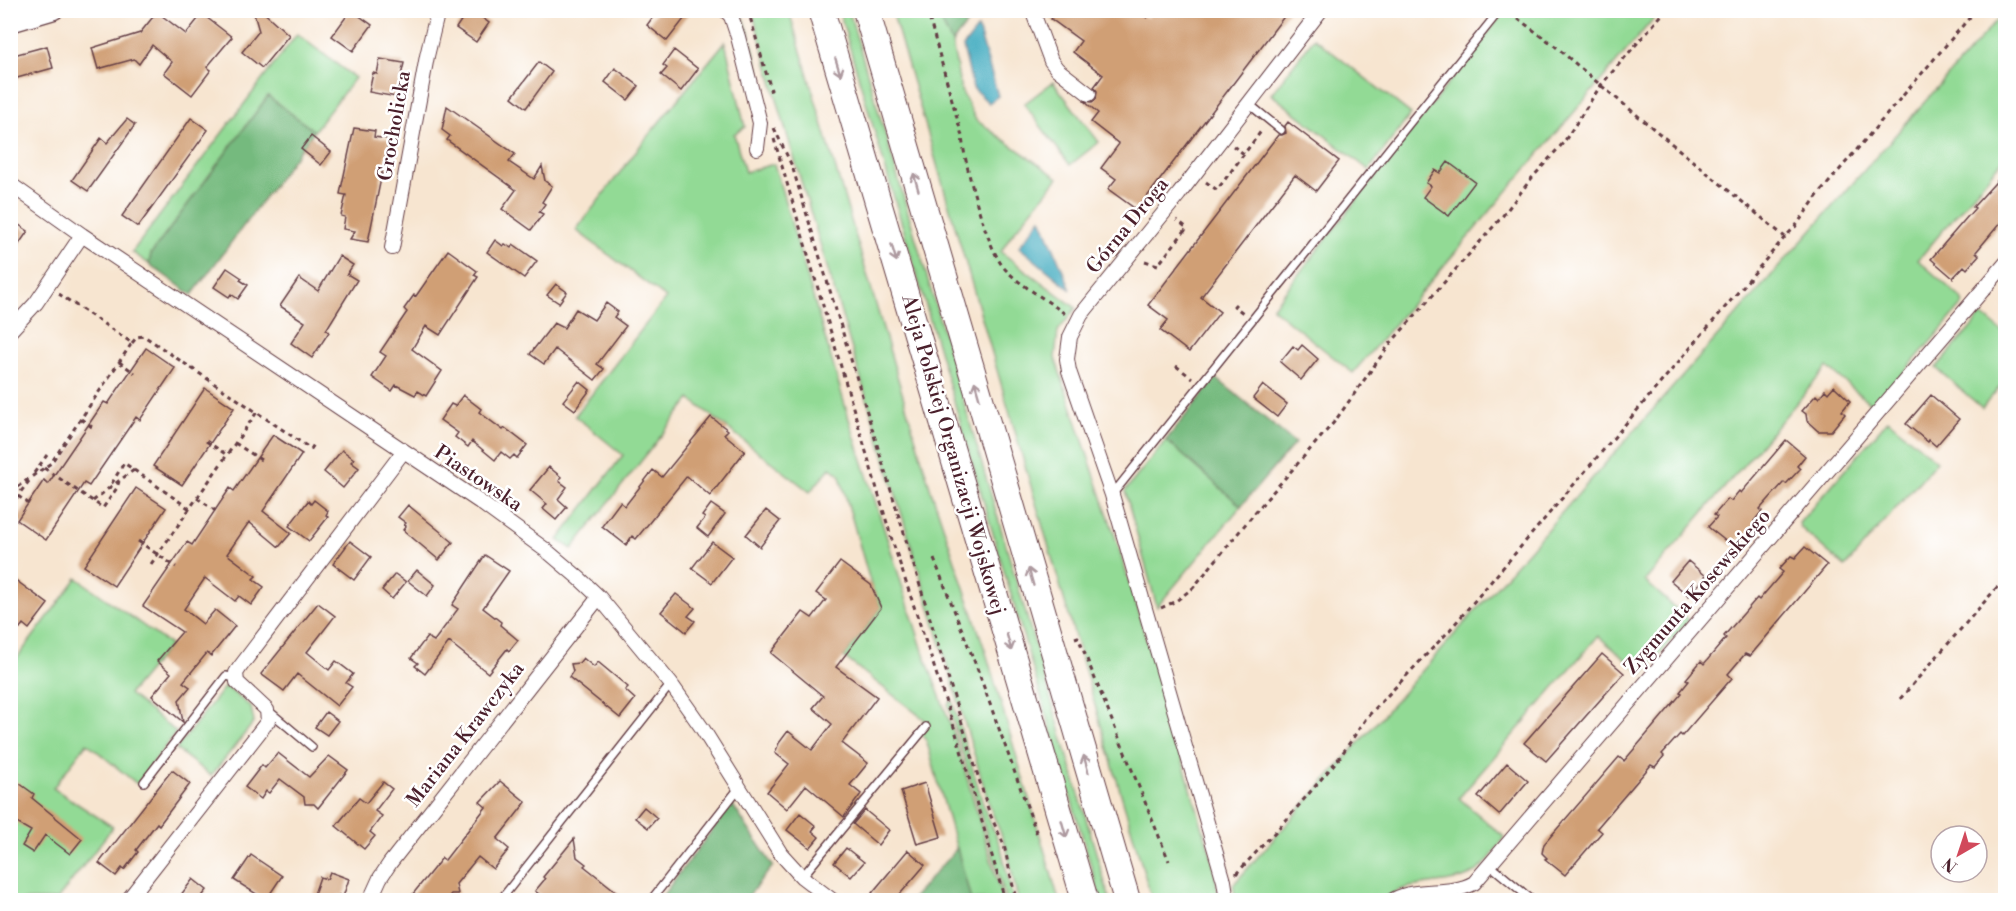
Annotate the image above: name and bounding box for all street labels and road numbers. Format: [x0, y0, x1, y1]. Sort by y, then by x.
street label: Grocholicka [373, 68, 417, 183]
street label: Górna Droga [1082, 172, 1175, 279]
street label: Aleja Polskiej Organizacji Wojskowej [895, 291, 1011, 618]
street label: Piastowska [429, 440, 528, 518]
street label: Zygmunta Kosewskiego [1619, 504, 1777, 680]
street label: Mariana Krawczyka [402, 657, 531, 812]

